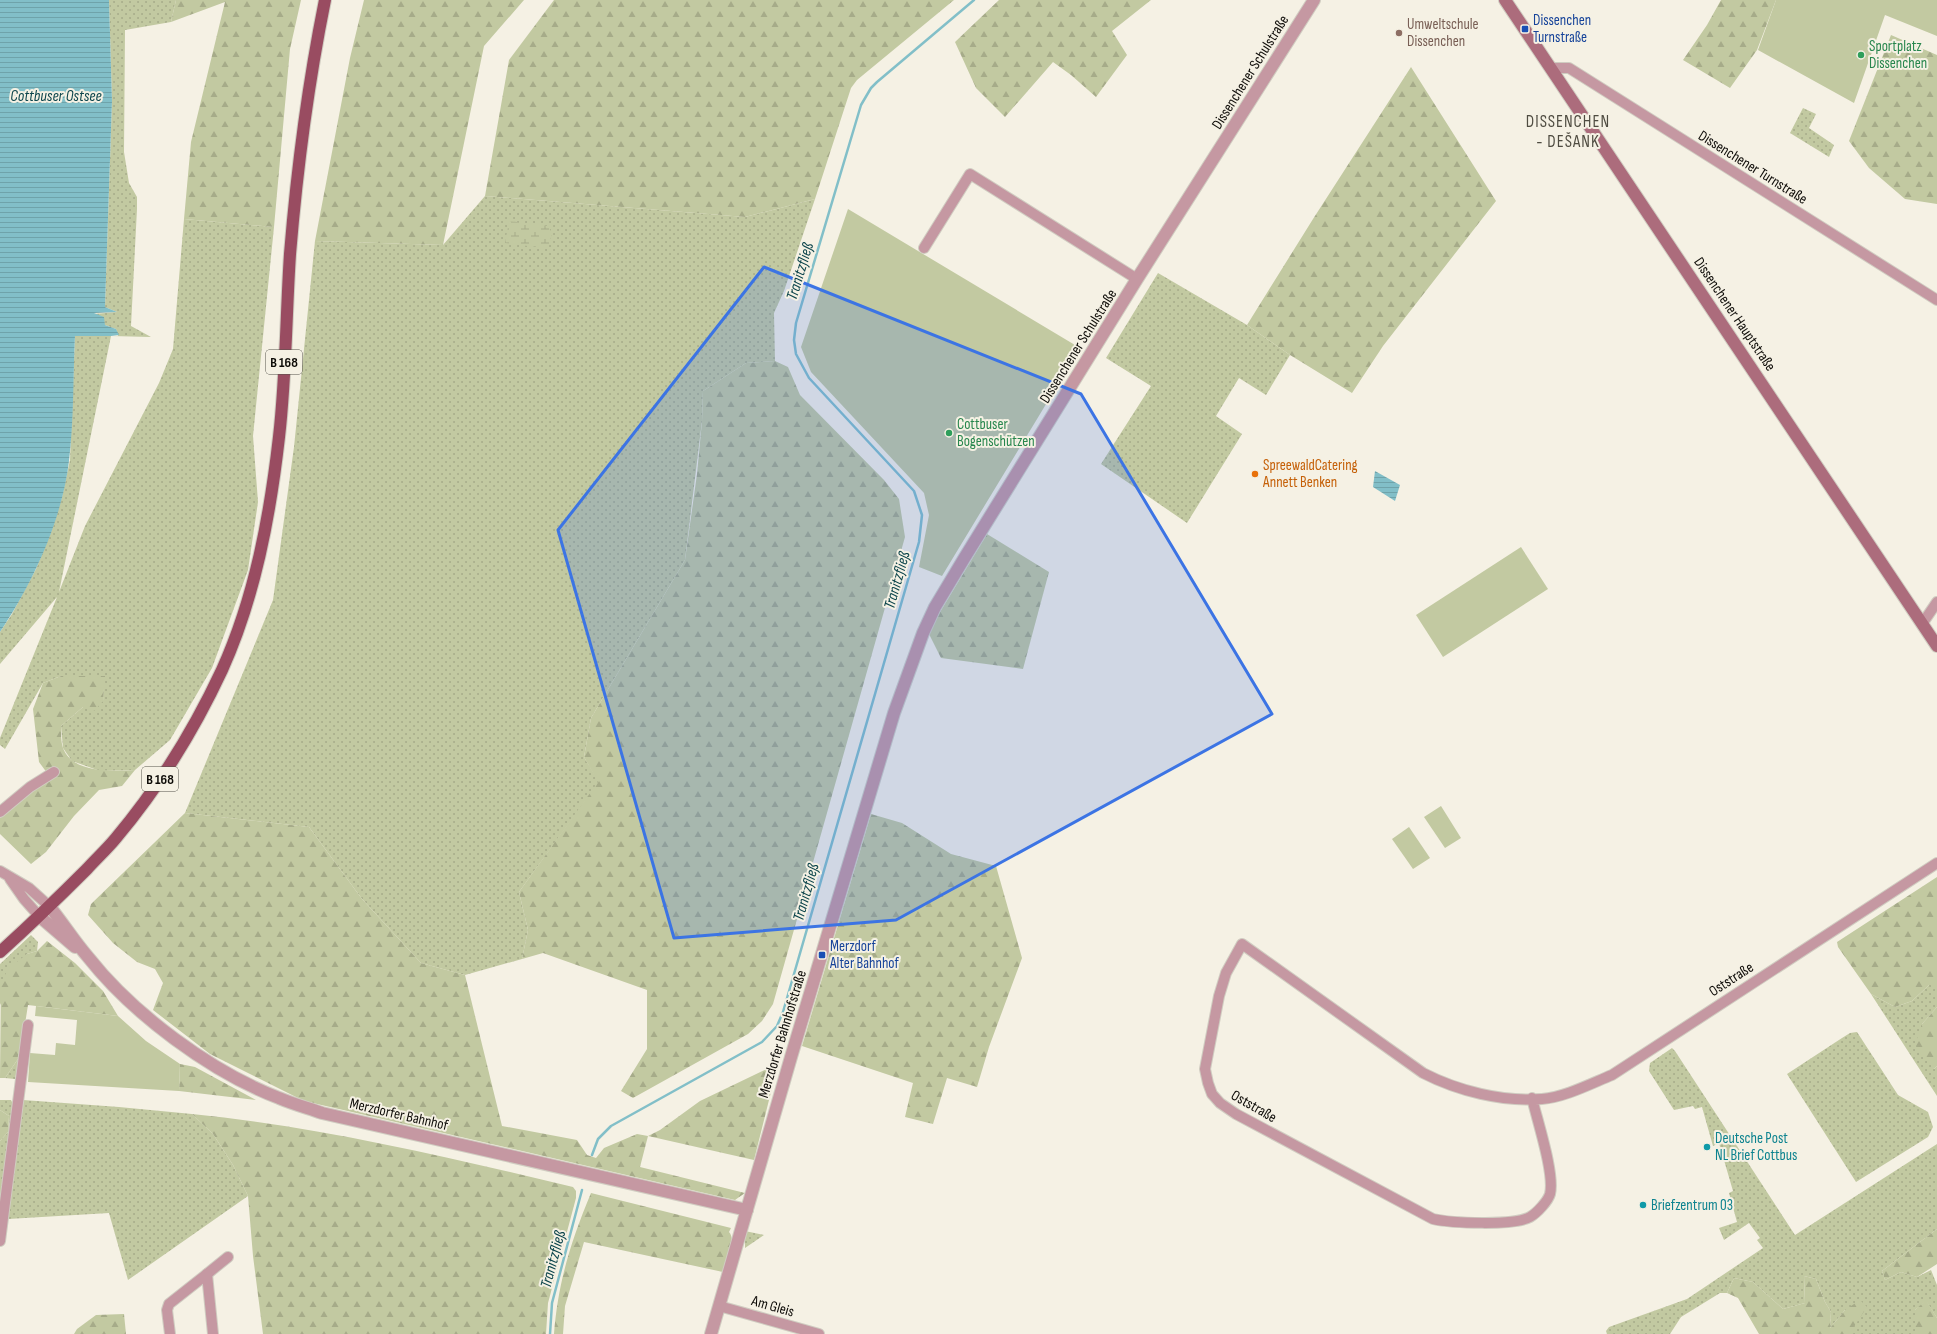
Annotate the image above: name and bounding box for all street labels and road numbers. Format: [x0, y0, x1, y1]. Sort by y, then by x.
street label: Dissenchener Schulstraße [1208, 12, 1293, 133]
street label: Dissenchener Turnstraße [1695, 126, 1811, 209]
street label: Dissenchener Hauptstraße [1689, 254, 1780, 375]
street label: Dissenchener Schulstraße [1036, 286, 1121, 407]
road number: B 168 [266, 350, 302, 374]
road number: B 168 [142, 767, 178, 791]
street label: Oststraße [1705, 958, 1757, 1001]
street label: Merzdorfer Bahnhofstraße [754, 968, 811, 1100]
street label: Oststraße [1228, 1086, 1280, 1127]
street label: Merzdorfer Bahnhof [348, 1094, 451, 1135]
street label: Am Gleis [749, 1291, 796, 1322]

